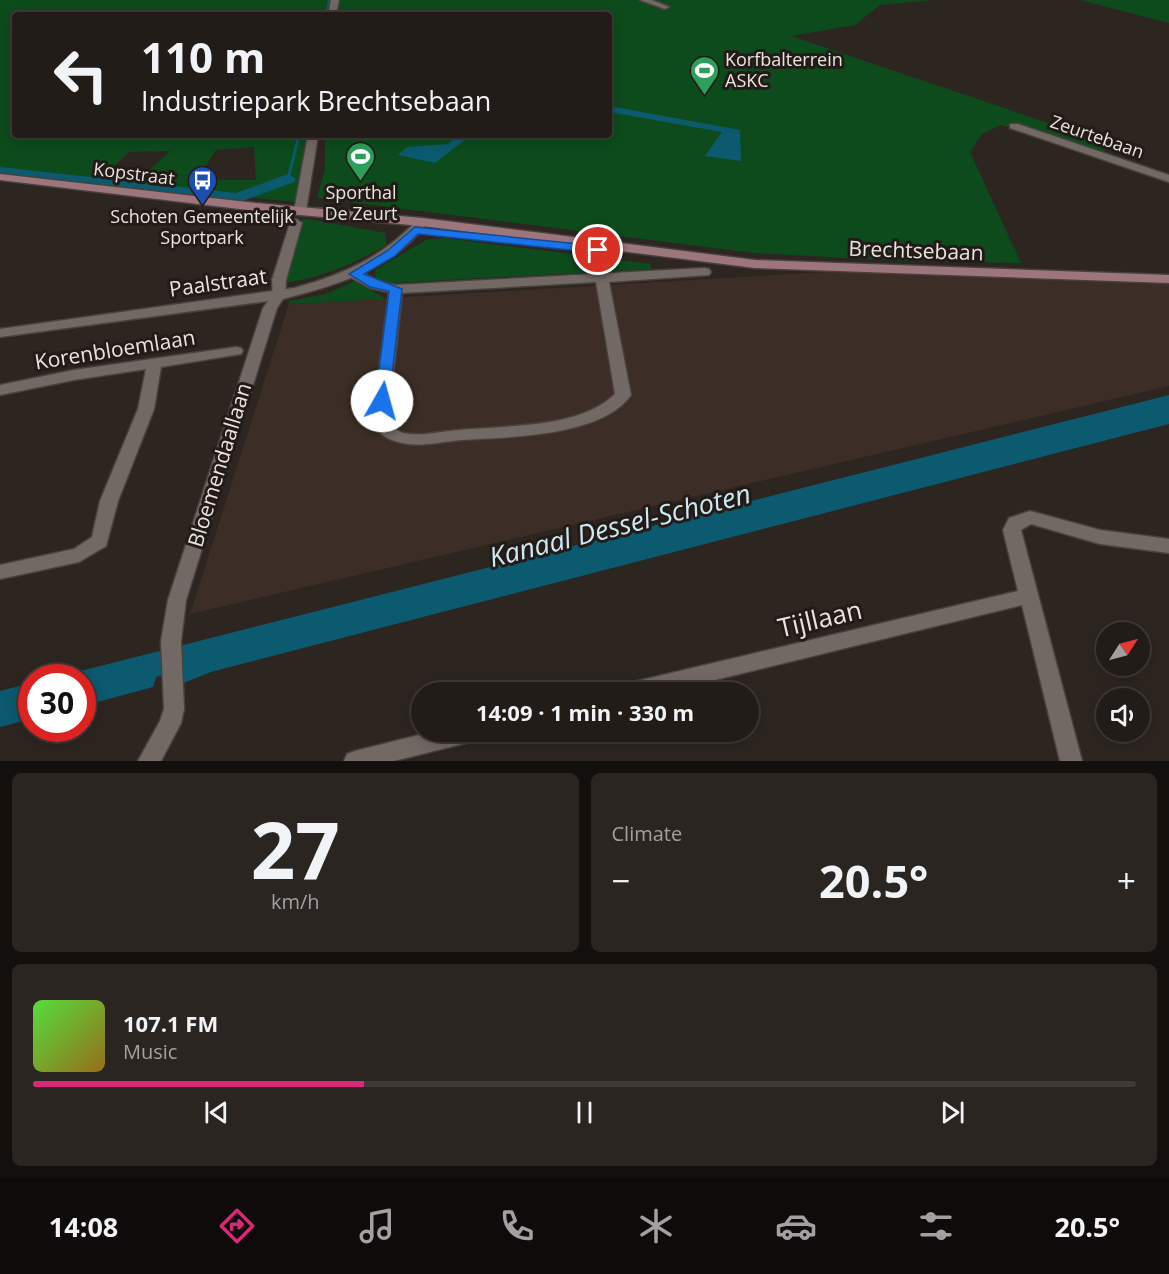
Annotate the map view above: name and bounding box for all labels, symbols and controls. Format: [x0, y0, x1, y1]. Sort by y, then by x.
text: 110 m [141, 28, 265, 85]
icon: left [42, 36, 120, 114]
place label: Korfbalterrein ASKC [725, 47, 843, 92]
sports icon: Korfbalterrein ASKC [688, 54, 720, 96]
text: Industriepark Brechtsebaan [141, 82, 491, 119]
street label: Zeurtebaan [1047, 109, 1147, 163]
sports icon: Sporthal De Zeurt [345, 140, 377, 182]
street label: Kopstraat [92, 156, 176, 190]
bus stop icon: Schoten Gemeentelijk Sportpark [186, 164, 218, 206]
place label: Sporthal De Zeurt [324, 180, 398, 225]
place label: Schoten Gemeentelijk Sportpark [110, 204, 294, 249]
pin [572, 224, 623, 275]
icon: arrive [581, 233, 614, 266]
street label: Brechtsebaan [848, 234, 984, 266]
street label: Paalstraat [167, 261, 268, 303]
street label: Korenbloemlaan [33, 322, 197, 376]
position arrow [350, 369, 414, 433]
street label: Bloemendaallaan [181, 379, 257, 550]
water label: Kanaal Dessel-Schoten [485, 474, 754, 575]
street label: Tijllaan [774, 591, 865, 645]
north arrow [1096, 622, 1150, 676]
map controls [1096, 622, 1150, 742]
speed limit sign: 30 [18, 664, 96, 742]
button: sound [1096, 688, 1150, 742]
text: 14:09 · 1 min · 330 m [476, 697, 694, 727]
text: 27 [251, 796, 340, 902]
text: Climate [612, 820, 682, 847]
text: 20.5° [819, 850, 928, 911]
text: − [612, 858, 630, 903]
text: + [1117, 858, 1136, 903]
text: km/h [271, 888, 320, 915]
text: 107.1 FM [123, 1008, 218, 1038]
text: Music [123, 1038, 177, 1065]
icon: previous [200, 1096, 233, 1129]
icon: pause [568, 1096, 601, 1129]
icon: next [936, 1096, 969, 1129]
icon: directions [216, 1205, 258, 1247]
icon: music [356, 1205, 398, 1247]
icon: phone [496, 1205, 538, 1247]
icon: climate [635, 1205, 677, 1247]
icon: car [775, 1205, 817, 1247]
icon: filters [915, 1205, 957, 1247]
text: 14:08 [49, 1208, 118, 1245]
text: 20.5° [1054, 1208, 1120, 1245]

